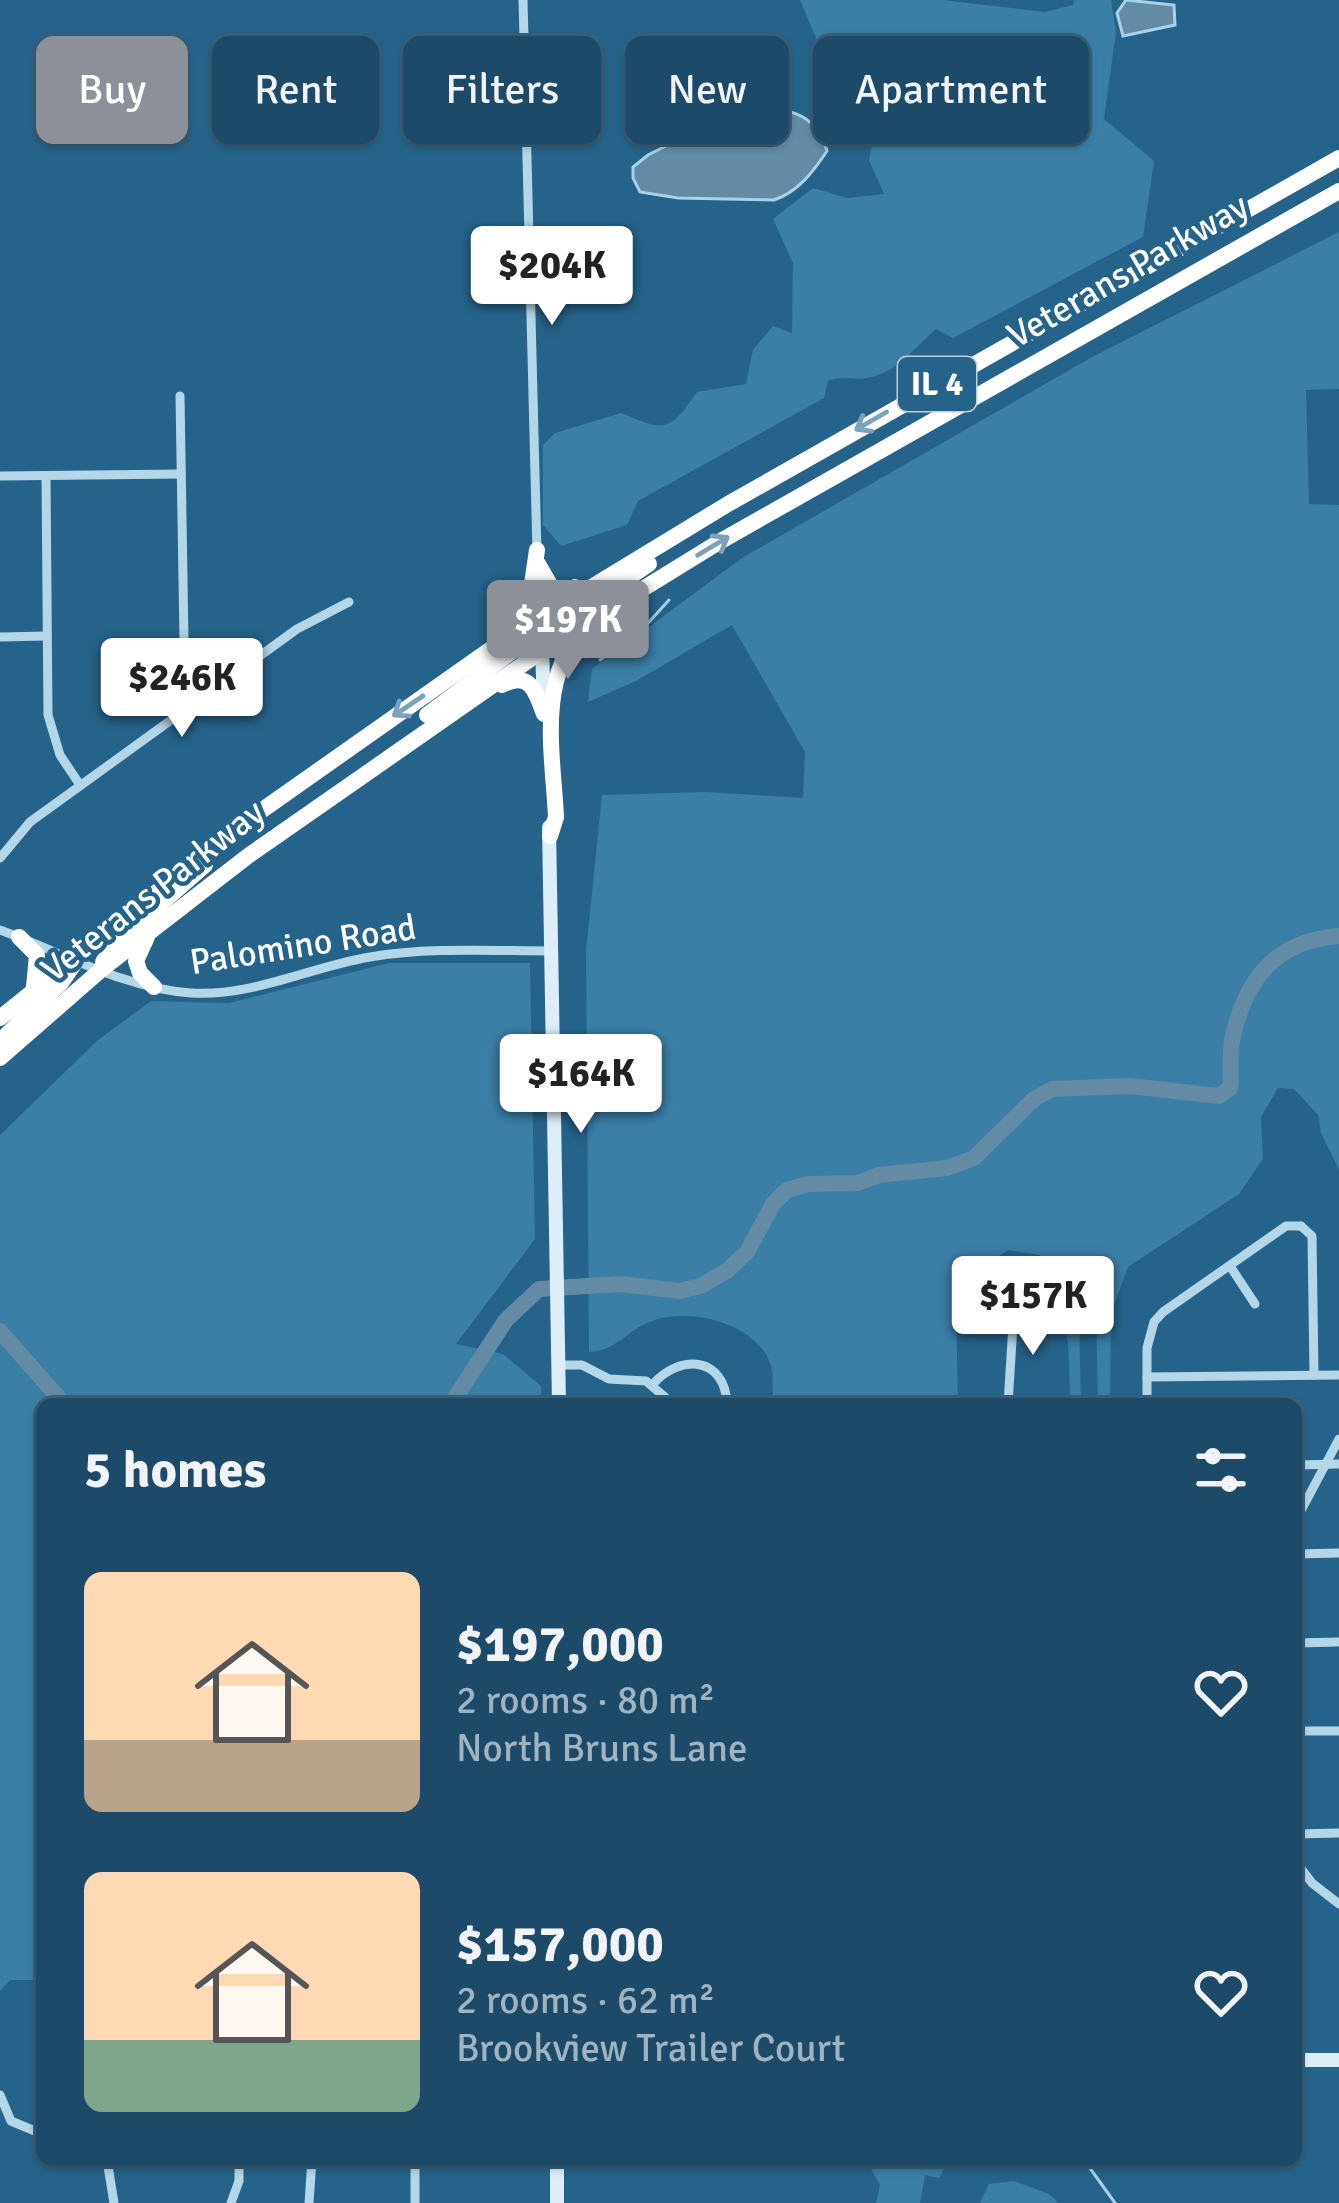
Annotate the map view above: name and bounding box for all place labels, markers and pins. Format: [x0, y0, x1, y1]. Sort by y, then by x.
pin: $204K [468, 226, 636, 328]
pin: $197K [484, 580, 652, 682]
pin: $246K [98, 638, 266, 740]
pin: $164K [497, 1034, 665, 1136]
pin: $157K [949, 1256, 1117, 1358]

